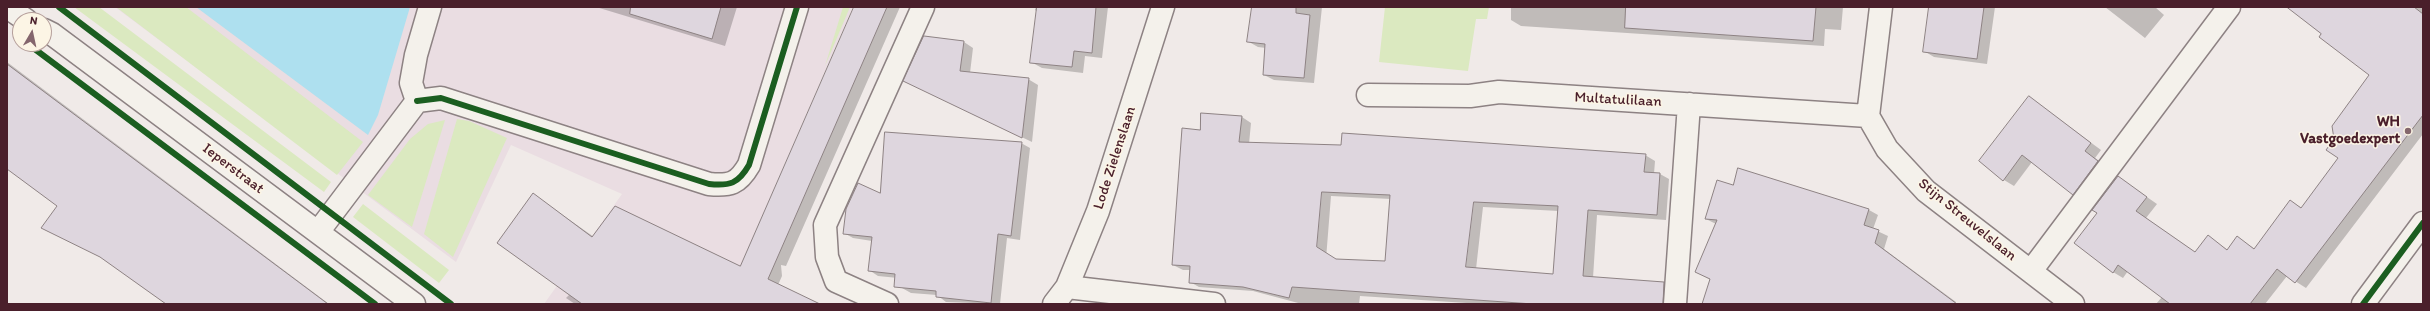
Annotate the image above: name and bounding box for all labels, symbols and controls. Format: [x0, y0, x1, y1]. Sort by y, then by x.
north arrow [12, 12, 52, 52]
text: N [29, 14, 38, 28]
street label: Multatulilaan [1574, 89, 1662, 111]
street label: Lode Zielenslaan [1090, 104, 1140, 212]
place label: WH Vastgoedexpert [2300, 113, 2400, 148]
marker: WH Vastgoedexpert [2403, 126, 2413, 136]
street label: Ieperstraat [199, 140, 267, 198]
street label: Stijn Streuvelslaan [1914, 175, 2020, 265]

